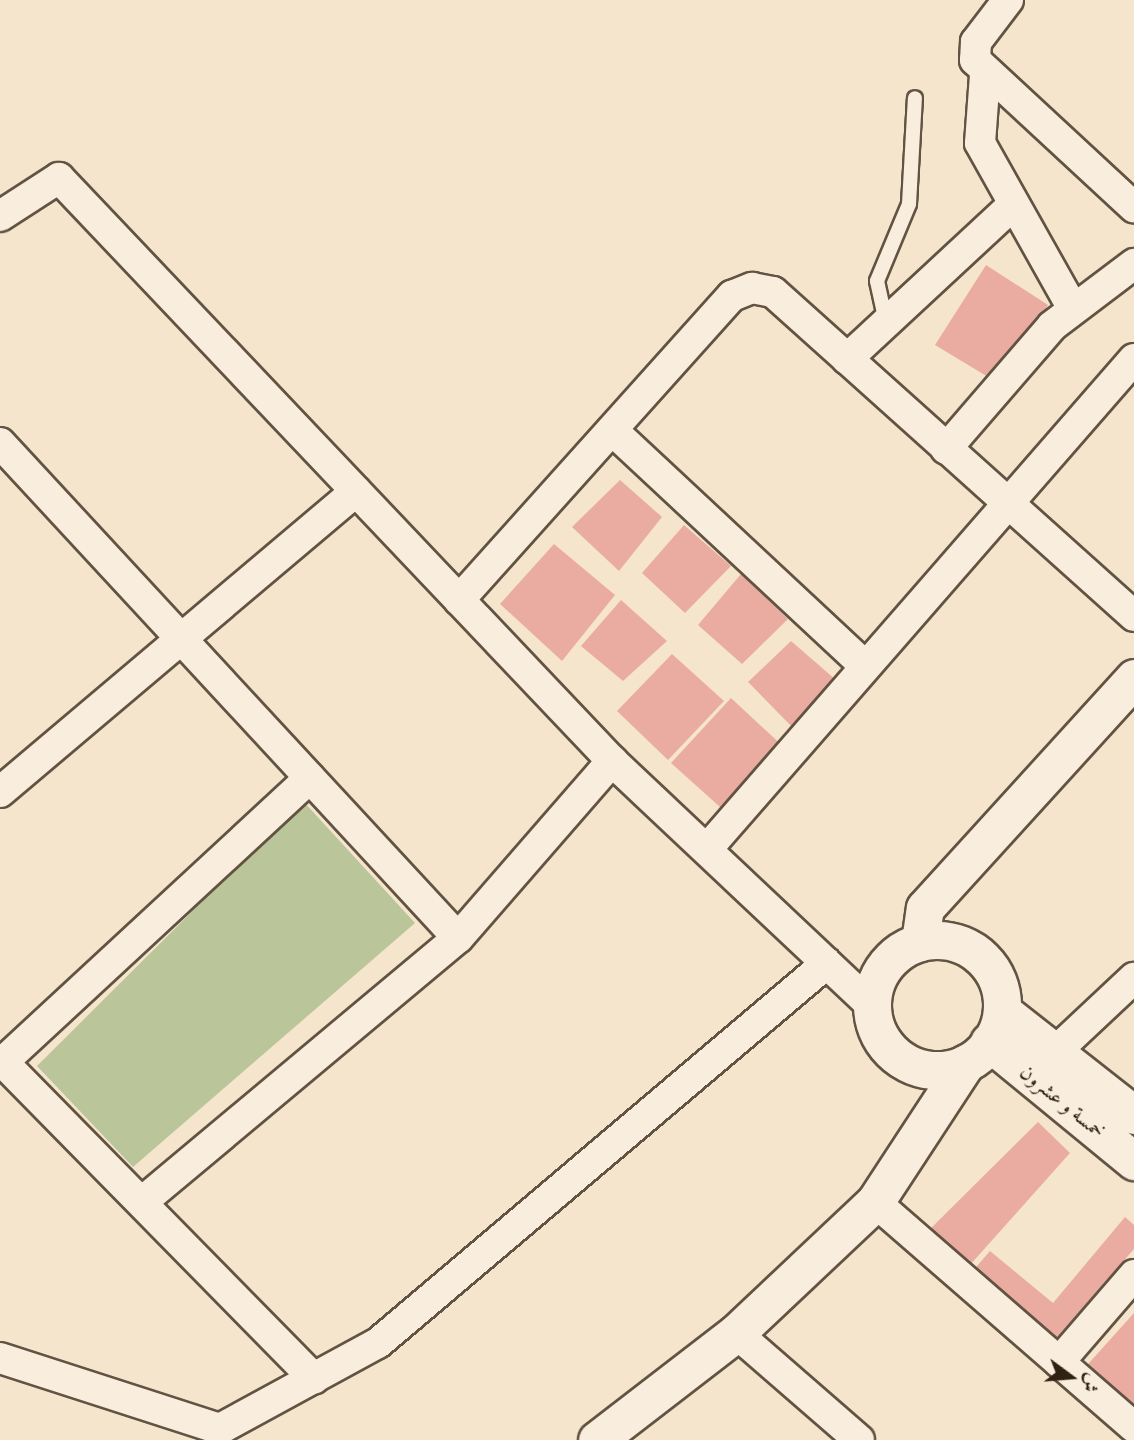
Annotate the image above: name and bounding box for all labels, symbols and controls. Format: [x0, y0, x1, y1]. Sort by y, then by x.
street label: خمسة و عشرون [1014, 1060, 1110, 1144]
north arrow [1036, 1342, 1106, 1412]
text: ش [1077, 1370, 1105, 1395]

